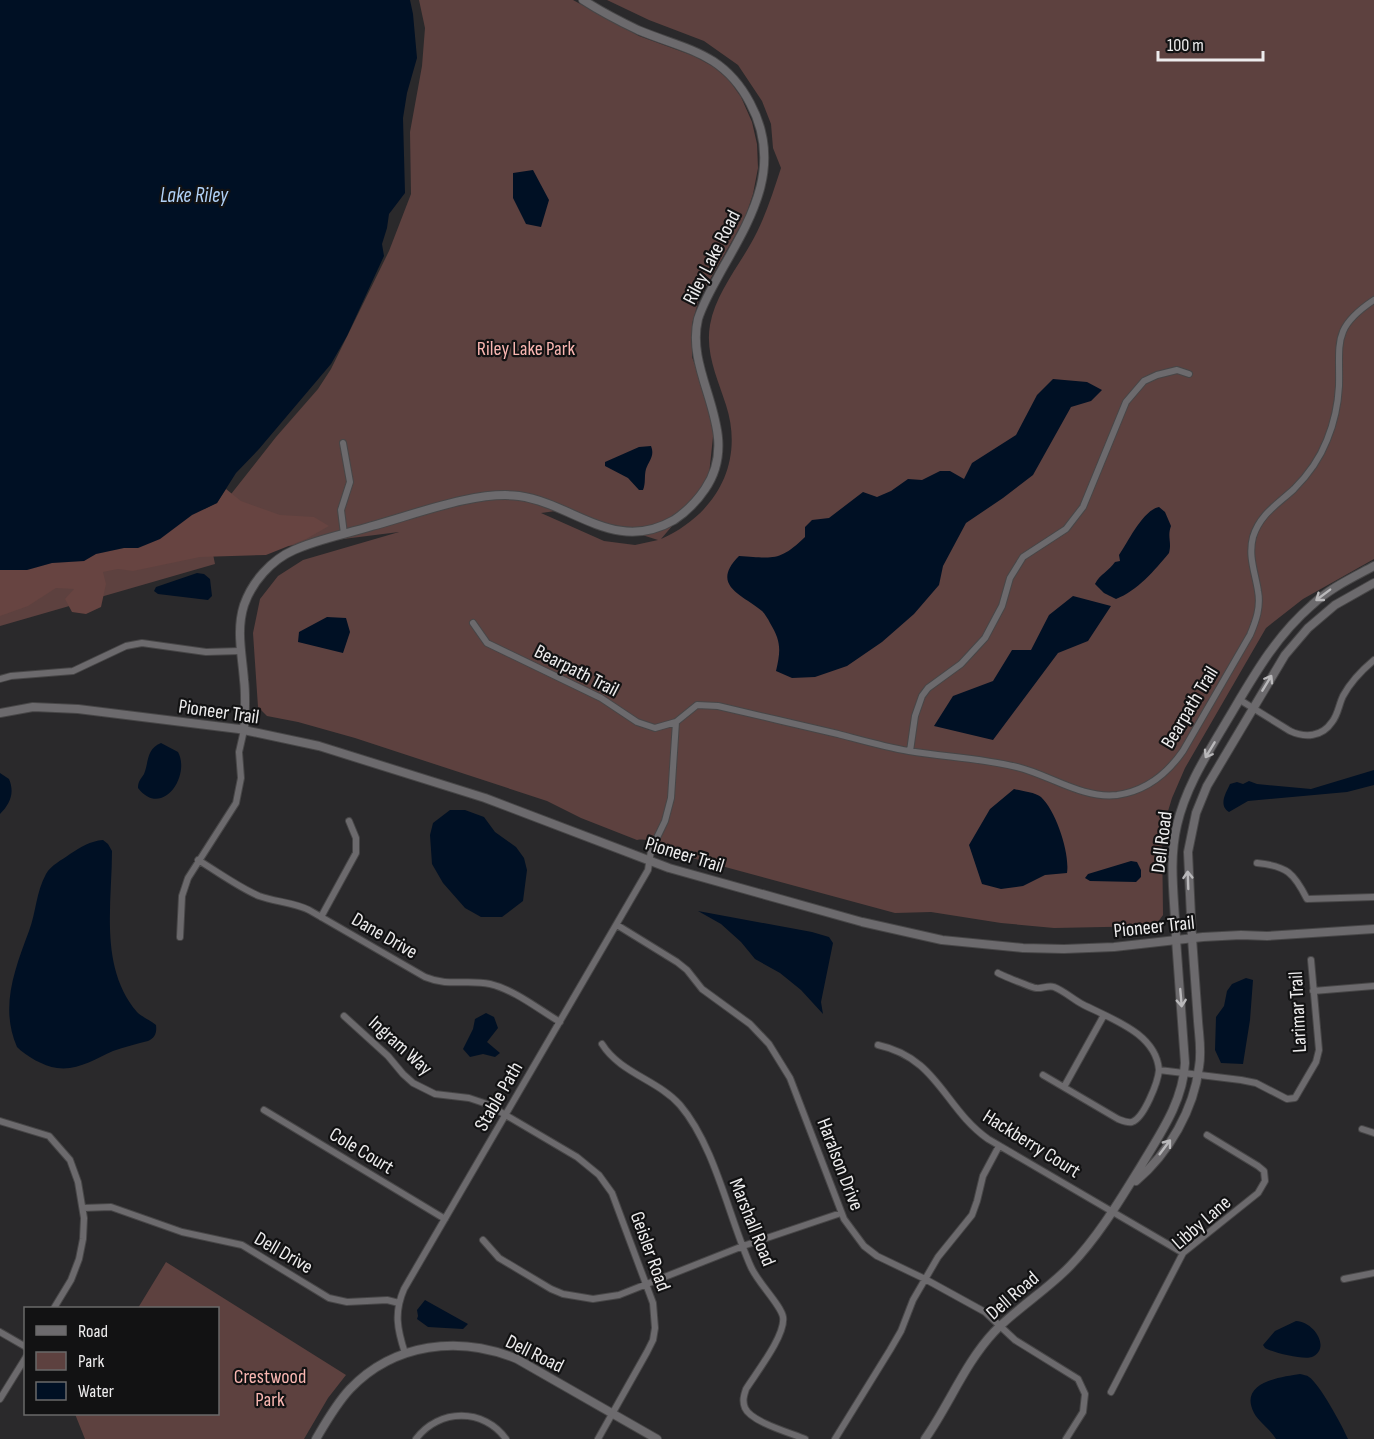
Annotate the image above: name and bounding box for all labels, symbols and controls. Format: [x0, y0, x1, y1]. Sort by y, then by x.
scale bar [1158, 24, 1263, 62]
text: 100 m [1167, 35, 1204, 56]
water label: Lake Riley [160, 183, 229, 208]
street label: Riley Lake Road [678, 206, 746, 309]
park label: Riley Lake Park [477, 337, 576, 361]
one-way arrow [1316, 589, 1332, 602]
street label: Bearpath Trail [530, 639, 623, 702]
street label: Bearpath Trail [1156, 662, 1224, 753]
one-way arrow [1262, 675, 1274, 692]
street label: Pioneer Trail [177, 694, 261, 730]
one-way arrow [1203, 741, 1215, 758]
street label: Dell Road [1146, 810, 1178, 874]
street label: Pioneer Trail [642, 832, 727, 878]
one-way arrow [1182, 870, 1193, 890]
street label: Dane Drive [347, 907, 422, 964]
street label: Pioneer Trail [1112, 911, 1196, 943]
street label: Larimar Trail [1284, 971, 1312, 1053]
one-way arrow [1176, 987, 1187, 1007]
street label: Ingram Way [364, 1011, 437, 1081]
street label: Stable Path [469, 1058, 528, 1135]
street label: Hackberry Court [978, 1104, 1085, 1183]
street label: Haralson Drive [812, 1115, 869, 1214]
street label: Cole Court [325, 1122, 398, 1179]
one-way arrow [1158, 1140, 1171, 1156]
street label: Marshall Road [724, 1175, 781, 1270]
street label: Libby Lane [1167, 1191, 1236, 1255]
street label: Geisler Road [625, 1208, 676, 1294]
street label: Dell Drive [250, 1227, 317, 1279]
street label: Dell Road [981, 1266, 1044, 1325]
legend [24, 1307, 219, 1415]
text: Road [78, 1321, 108, 1342]
street label: Dell Road [502, 1330, 568, 1378]
text: Park [78, 1351, 104, 1372]
park label: Crestwood Park [234, 1365, 306, 1412]
text: Water [78, 1381, 114, 1402]

